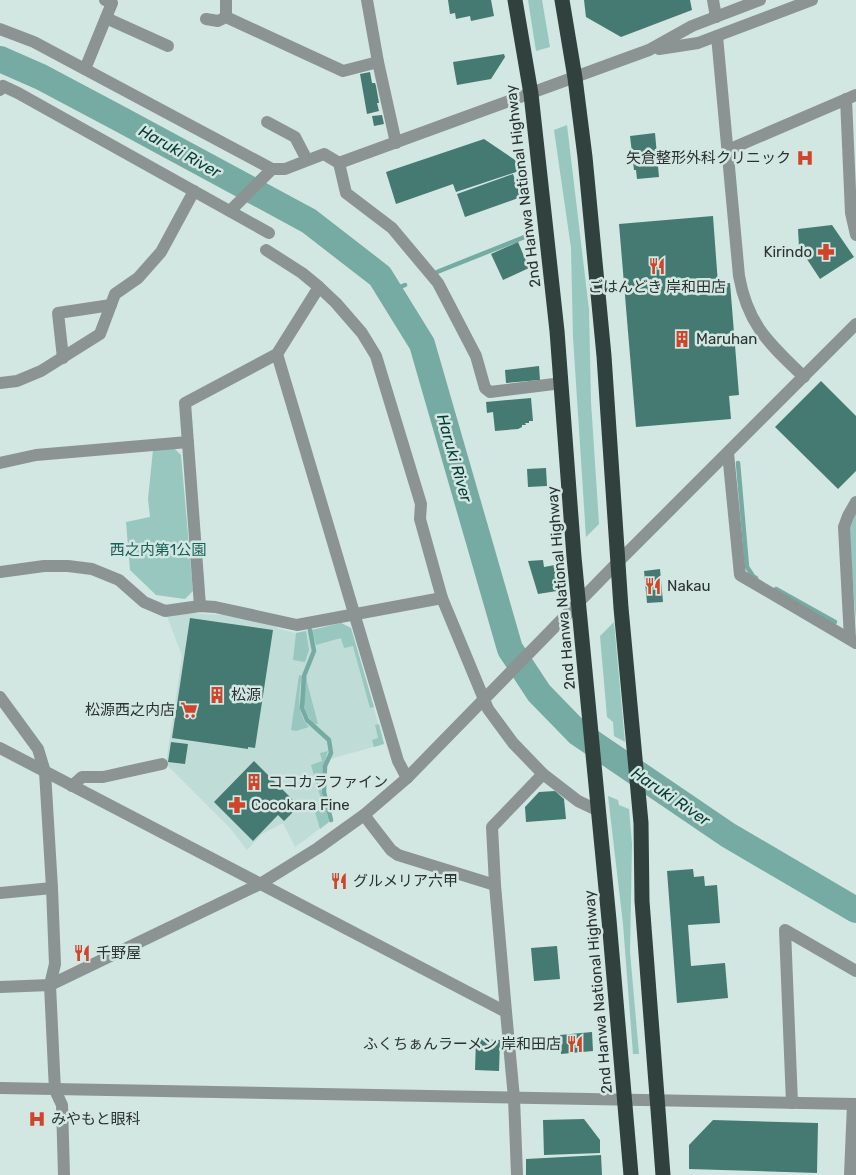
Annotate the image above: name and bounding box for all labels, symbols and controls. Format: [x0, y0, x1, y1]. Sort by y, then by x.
street label: 2nd Hanwa National Highway [502, 84, 544, 288]
water label: Haruki River [136, 121, 225, 182]
hospital icon: 矢倉整形外科クリニック [795, 148, 815, 168]
place label: 矢倉整形外科クリニック [626, 149, 791, 167]
pharmacy icon: Kirindo [816, 242, 836, 262]
place label: Kirindo [763, 243, 812, 261]
restaurant icon: ごはんどき 岸和田店 [647, 256, 667, 276]
place label: ごはんどき 岸和田店 [588, 278, 726, 296]
building icon: Maruhan [672, 329, 692, 349]
place label: Maruhan [696, 330, 757, 348]
water label: Haruki River [433, 412, 476, 505]
street label: 2nd Hanwa National Highway [543, 486, 579, 690]
park label: 西之内第1公園 [110, 541, 206, 559]
restaurant icon: Nakau [643, 576, 663, 596]
place label: Nakau [667, 577, 711, 595]
building icon: 松源 [207, 685, 227, 705]
place label: 松源 [231, 686, 261, 704]
supermarket icon: 松源西之内店 [179, 700, 199, 720]
place label: 松源西之内店 [85, 701, 175, 719]
water label: Haruki River [628, 763, 714, 830]
building icon: ココカラファイン [244, 772, 264, 792]
place label: ココカラファイン [268, 773, 388, 791]
pharmacy icon: Cocokara Fine [227, 795, 247, 815]
place label: Cocokara Fine [251, 796, 350, 814]
restaurant icon: グルメリア六甲 [329, 871, 349, 891]
place label: グルメリア六甲 [353, 872, 458, 890]
street label: 2nd Hanwa National Highway [580, 890, 616, 1094]
restaurant icon: 千野屋 [72, 943, 92, 963]
place label: 千野屋 [96, 944, 141, 962]
restaurant icon: ふくちぁんラーメン 岸和田店 [565, 1034, 585, 1054]
place label: ふくちぁんラーメン 岸和田店 [363, 1035, 561, 1053]
hospital icon: みやもと眼科 [27, 1109, 47, 1129]
place label: みやもと眼科 [51, 1110, 141, 1128]

